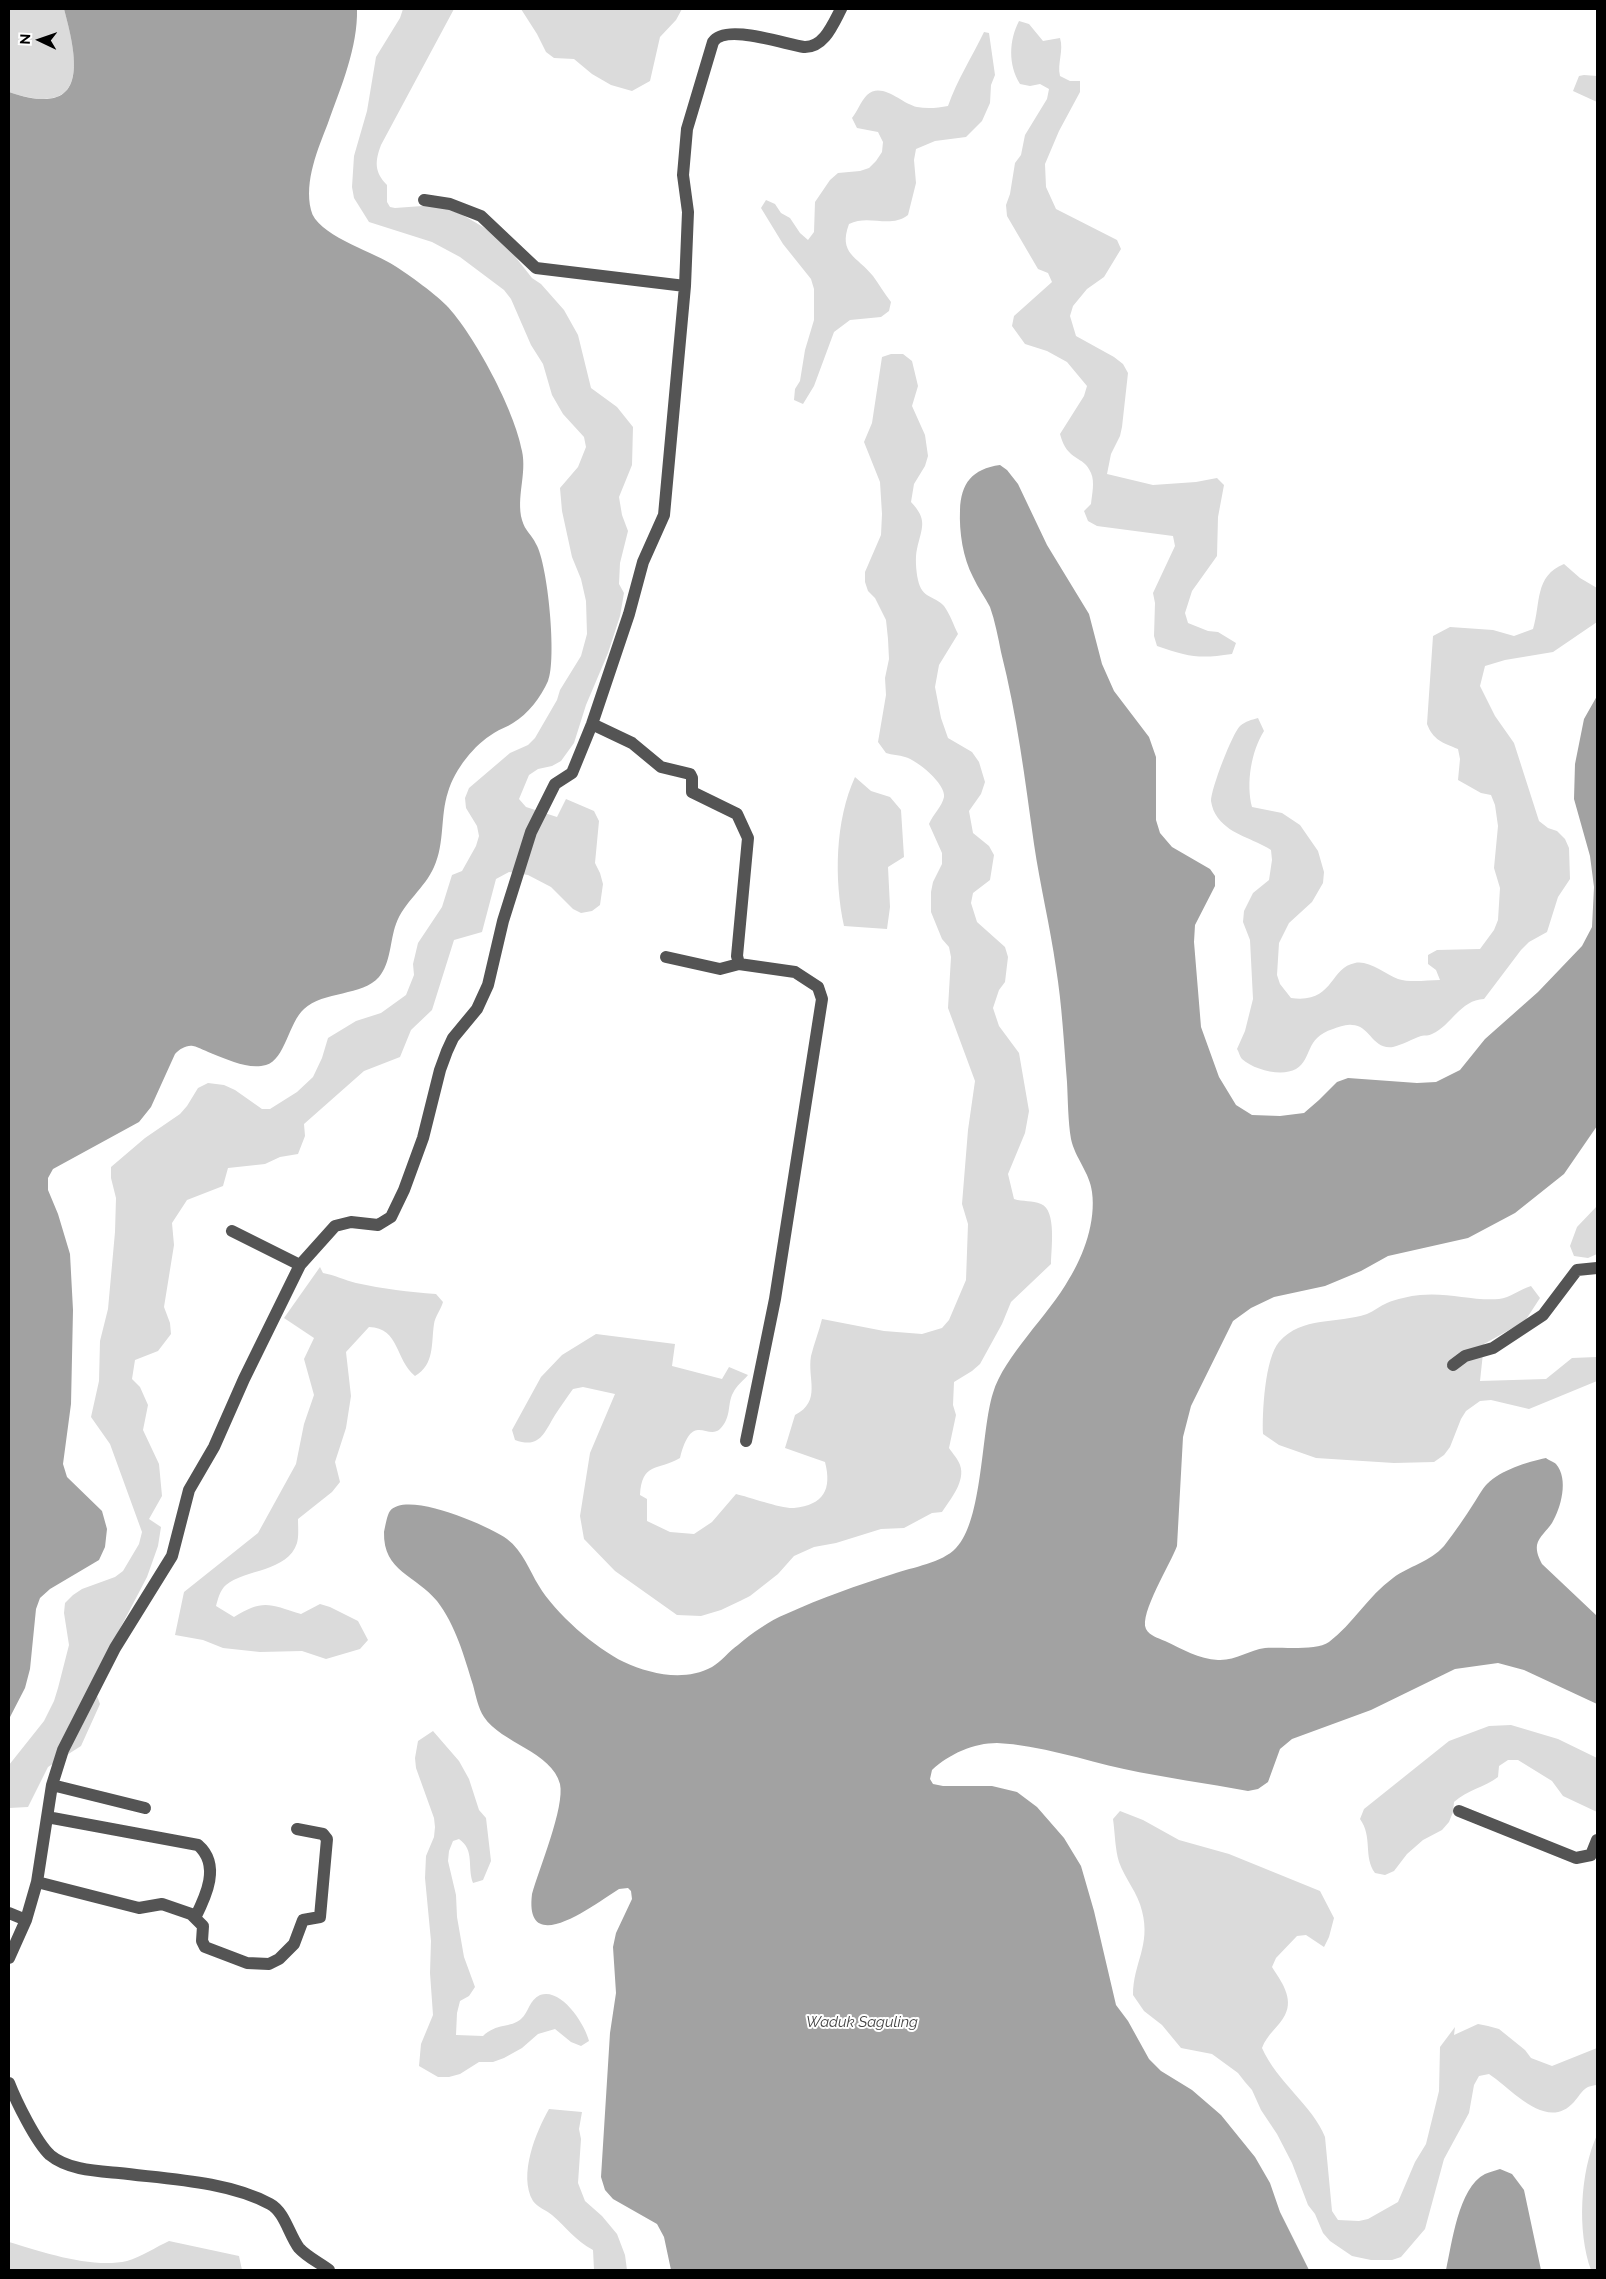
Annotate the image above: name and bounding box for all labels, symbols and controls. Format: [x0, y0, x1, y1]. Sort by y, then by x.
north arrow [15, 15, 65, 65]
text: N [17, 33, 33, 45]
water label: Waduk Saguling [806, 2013, 918, 2031]

